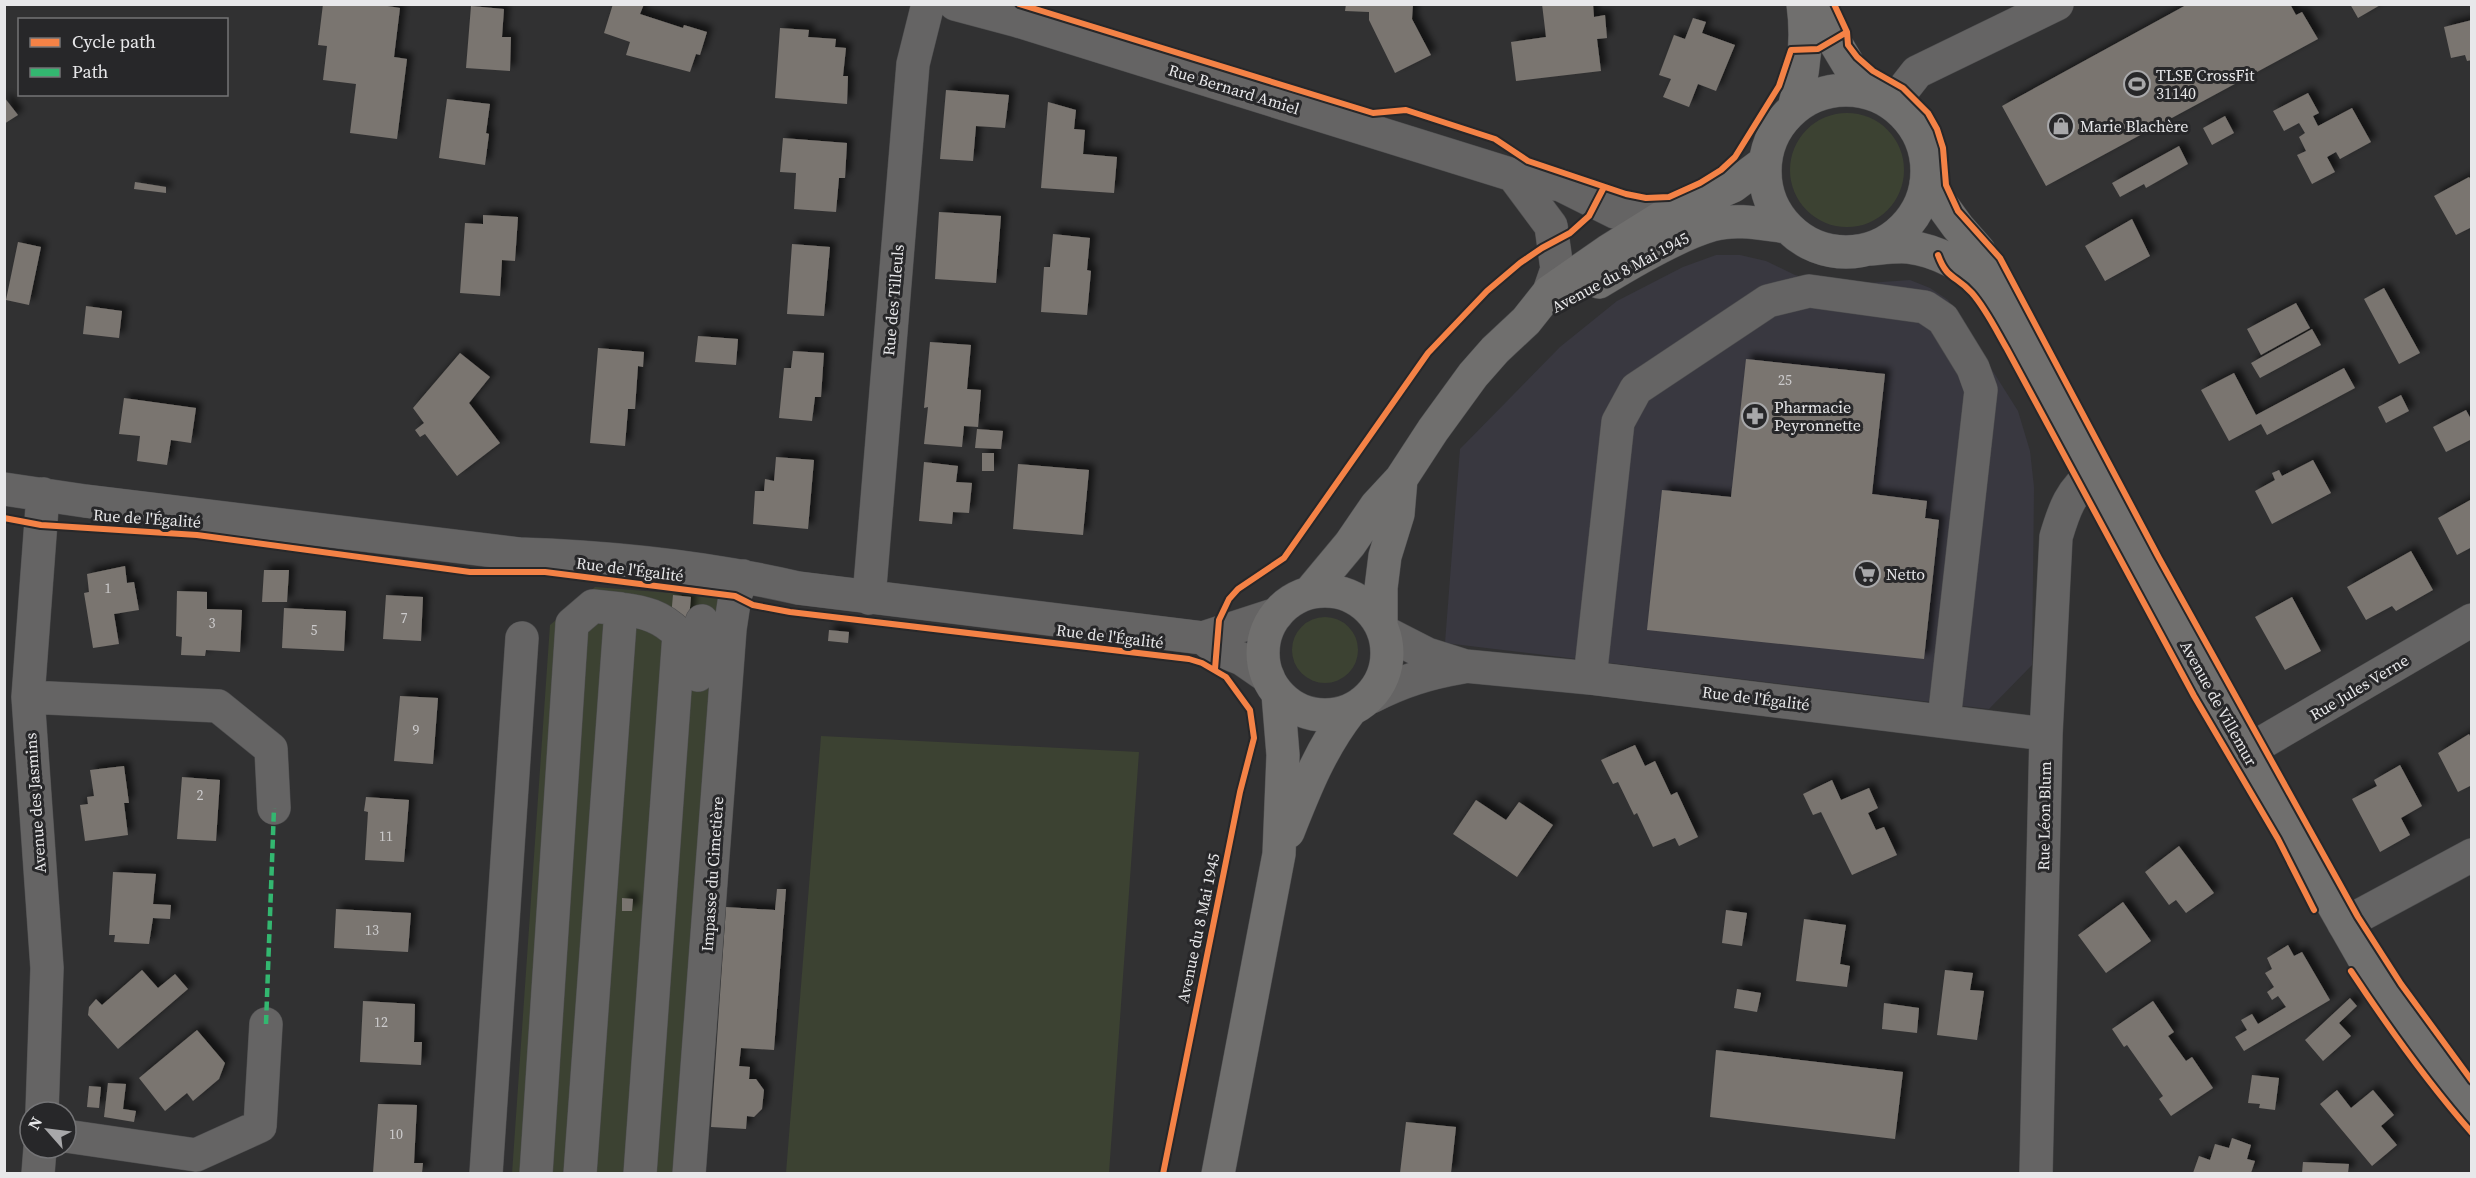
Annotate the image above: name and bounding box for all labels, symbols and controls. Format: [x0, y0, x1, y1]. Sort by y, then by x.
legend [18, 18, 228, 96]
text: Cycle path [72, 29, 156, 54]
text: Path [72, 59, 109, 84]
street label: Rue Bernard Amiel [1166, 59, 1302, 119]
place label: TLSE CrossFit 31140 [2156, 64, 2255, 104]
sports icon: TLSE CrossFit 31140 [2122, 69, 2152, 99]
shop icon: Marie Blachère [2046, 111, 2076, 141]
place label: Marie Blachère [2080, 115, 2188, 137]
street label: Avenue du 8 Mai 1945 [1547, 226, 1693, 318]
street label: Rue des Tilleuls [877, 243, 909, 357]
house number: 25 [1778, 370, 1792, 390]
place label: Pharmacie Peyronnette [1774, 396, 1861, 436]
pharmacy icon: Pharmacie Peyronnette [1740, 401, 1770, 431]
street label: Rue de l'Égalité [92, 503, 202, 533]
street label: Rue de l'Égalité [575, 551, 685, 587]
supermarket icon: Netto [1852, 559, 1882, 589]
place label: Netto [1886, 563, 1925, 585]
house number: 1 [105, 578, 112, 598]
house number: 7 [401, 608, 408, 628]
house number: 3 [209, 613, 216, 633]
street label: Rue de l'Égalité [1055, 618, 1165, 654]
house number: 5 [311, 620, 318, 640]
street label: Avenue de Villemur [2175, 636, 2263, 770]
street label: Rue Jules Verne [2305, 649, 2413, 725]
street label: Rue de l'Égalité [1701, 680, 1811, 716]
house number: 9 [413, 720, 420, 740]
street label: Avenue des Jasmins [19, 732, 51, 874]
street label: Rue Léon Blum [2032, 761, 2056, 871]
house number: 2 [197, 785, 204, 805]
street label: Impasse du Cimetière [696, 796, 728, 952]
house number: 11 [379, 826, 393, 846]
street label: Avenue du 8 Mai 1945 [1171, 851, 1225, 1005]
house number: 13 [365, 920, 379, 940]
house number: 12 [374, 1012, 388, 1032]
north arrow [18, 1100, 78, 1160]
text: N [22, 1112, 47, 1133]
house number: 10 [389, 1124, 403, 1144]

